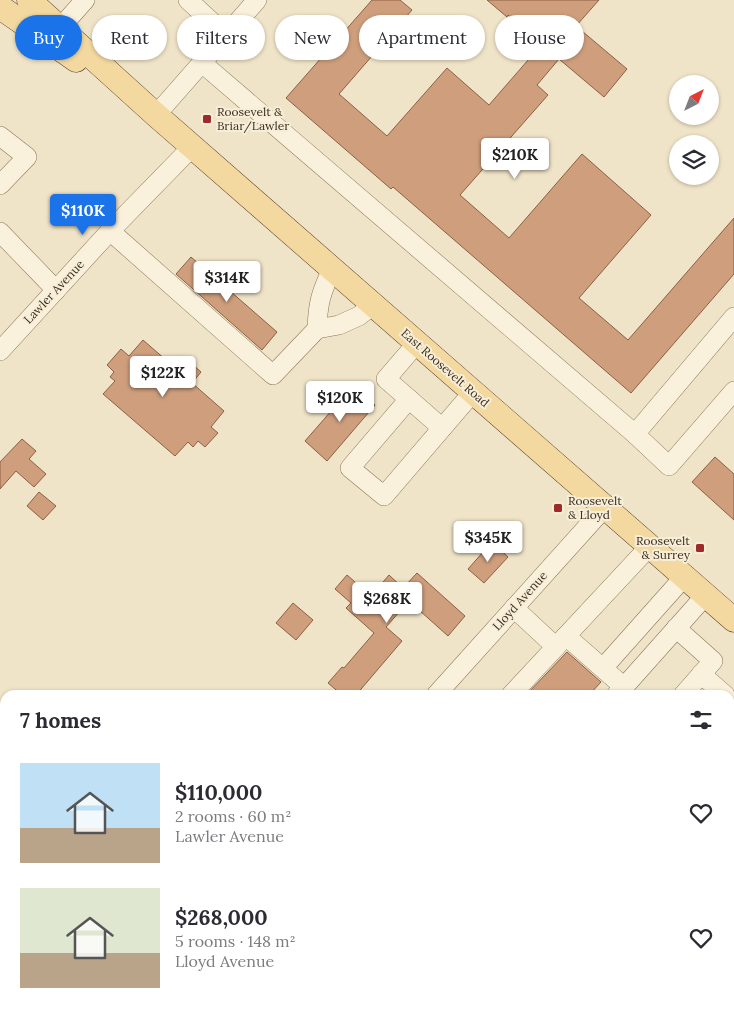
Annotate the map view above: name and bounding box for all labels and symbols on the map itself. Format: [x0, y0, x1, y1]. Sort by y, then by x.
north arrow [669, 75, 719, 125]
place label: Roosevelt & Briar/Lawler [217, 104, 290, 134]
marker: Roosevelt & Briar/Lawler [201, 113, 213, 125]
pin: $210K [480, 138, 550, 180]
pin: $110K [48, 194, 118, 236]
street label: Lawler Avenue [20, 256, 87, 327]
pin: $314K [192, 260, 262, 303]
street label: East Roosevelt Road [398, 325, 492, 410]
pin: $122K [128, 356, 198, 398]
pin: $120K [305, 380, 375, 423]
place label: Roosevelt & Lloyd [568, 493, 622, 522]
marker: Roosevelt & Lloyd [552, 502, 564, 514]
pin: $345K [453, 520, 523, 563]
place label: Roosevelt & Surrey [636, 533, 691, 562]
marker: Roosevelt & Surrey [694, 542, 706, 554]
street label: Lloyd Avenue [489, 568, 550, 633]
pin: $268K [352, 582, 422, 624]

